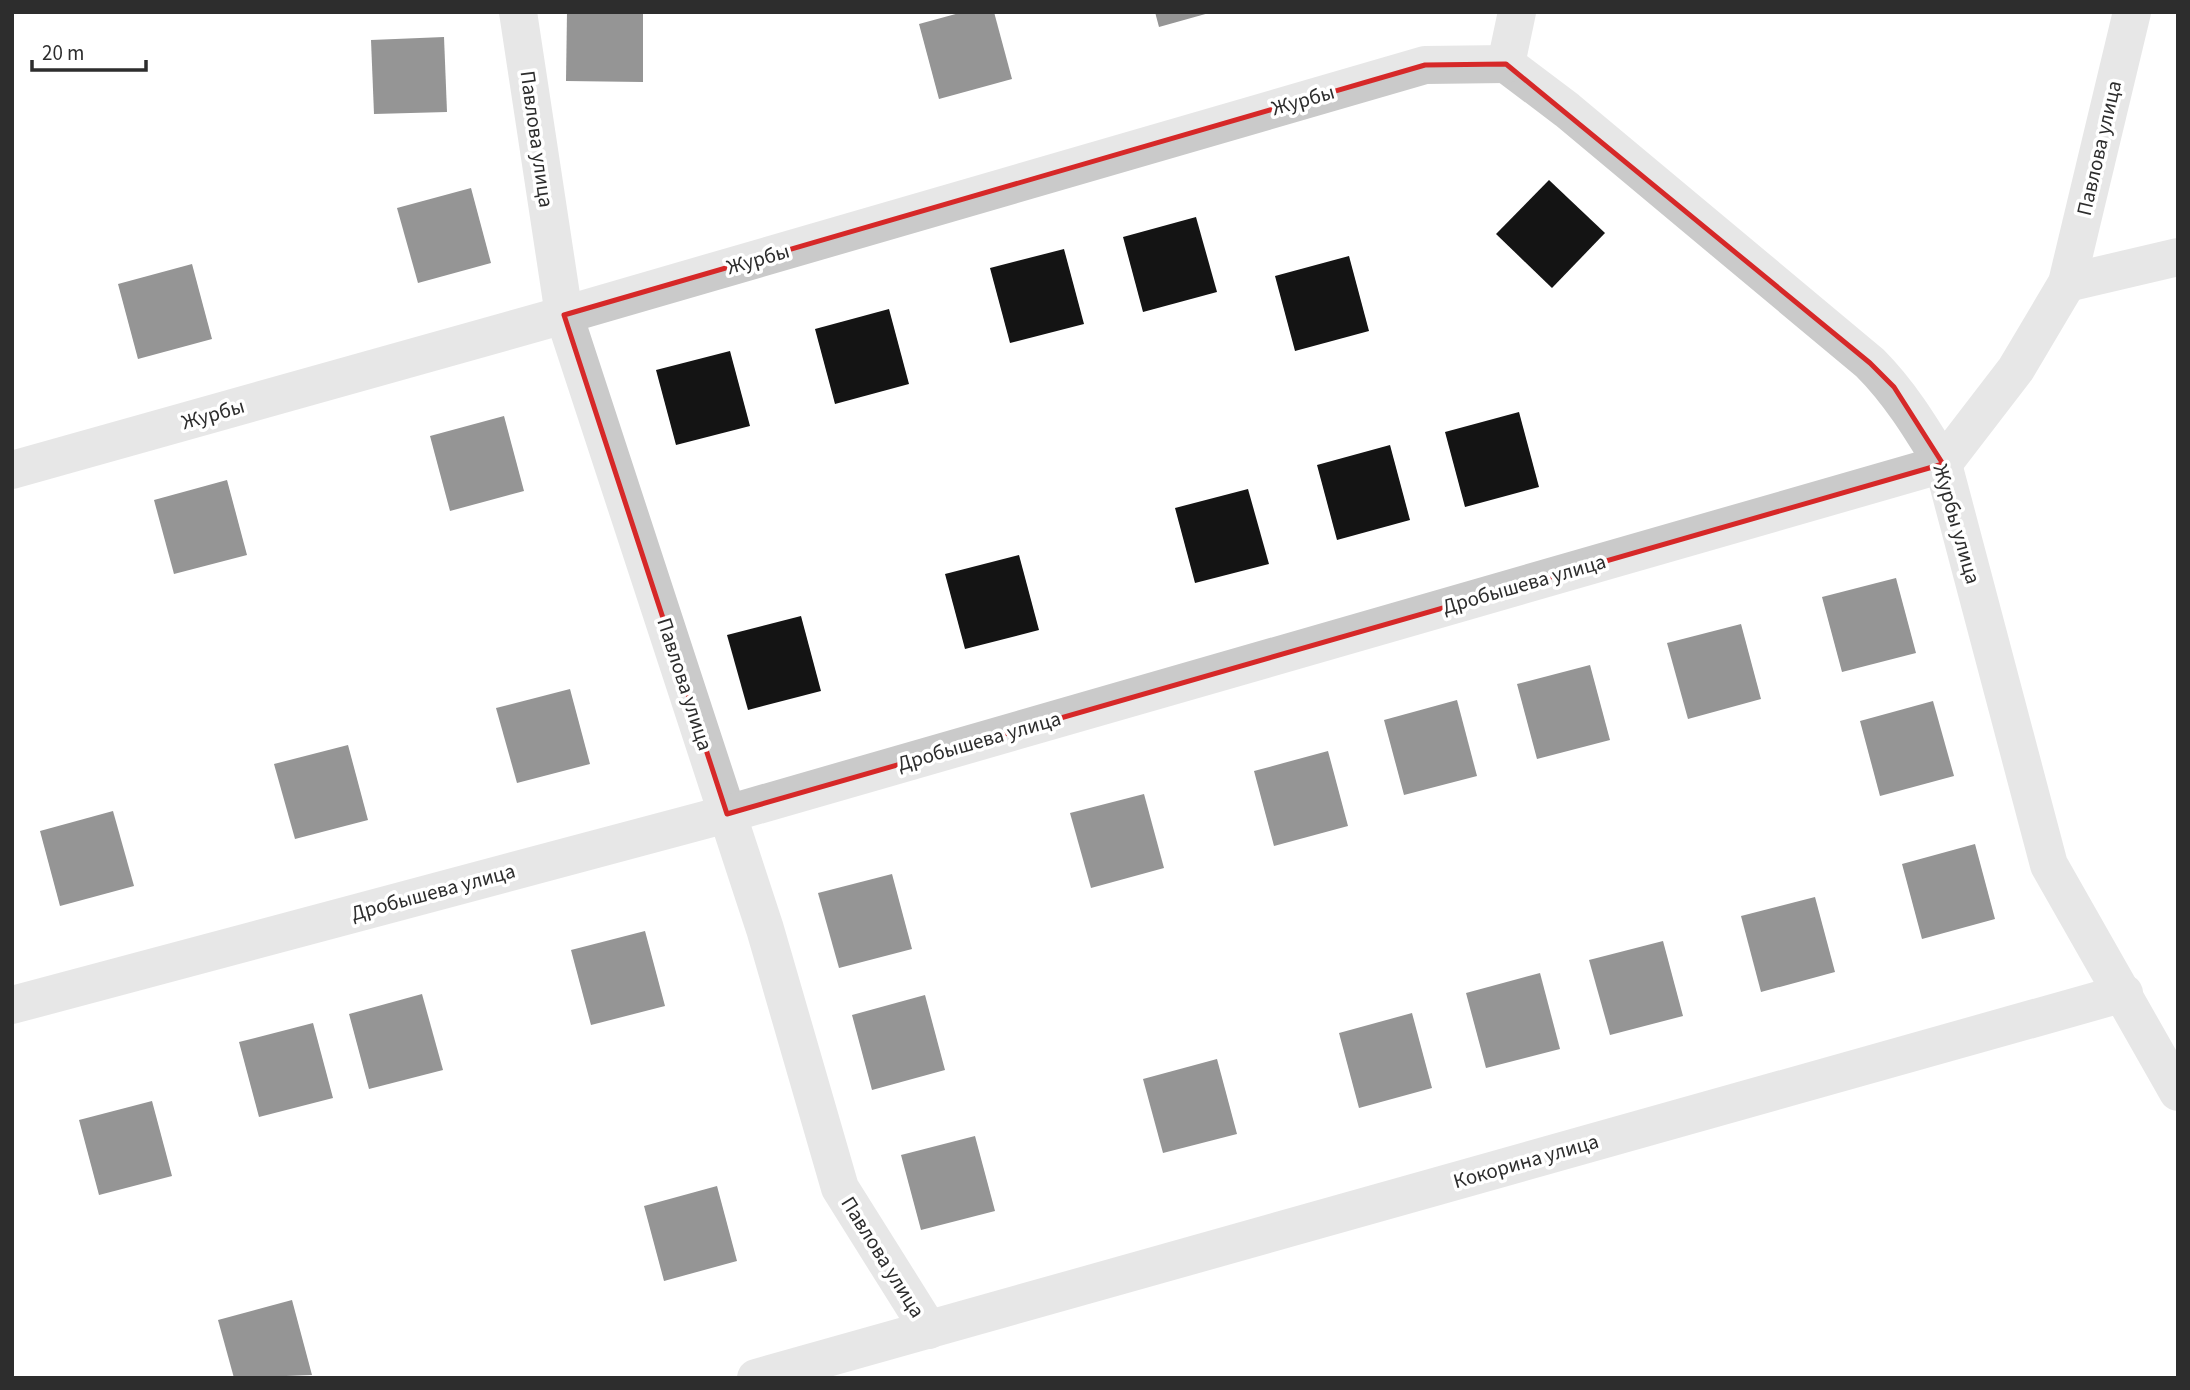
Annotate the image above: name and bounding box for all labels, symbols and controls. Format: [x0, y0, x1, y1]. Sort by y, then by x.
scale bar [32, 28, 145, 72]
text: 20 m [42, 38, 84, 68]
street label: Павлова улица [513, 69, 561, 209]
street label: Журбы [1268, 77, 1338, 123]
street label: Павлова улица [2069, 77, 2129, 219]
street label: Журбы [723, 236, 793, 282]
street label: Журбы [178, 391, 248, 437]
street label: Журбы улица [1926, 461, 1988, 587]
street label: Дробышева улица [1439, 546, 1609, 622]
street label: Павлова улица [649, 614, 721, 754]
street label: Дробышева улица [894, 703, 1064, 779]
street label: Дробышева улица [347, 856, 519, 928]
street label: Кокорина улица [1450, 1126, 1602, 1196]
street label: Павлова улица [834, 1191, 932, 1323]

